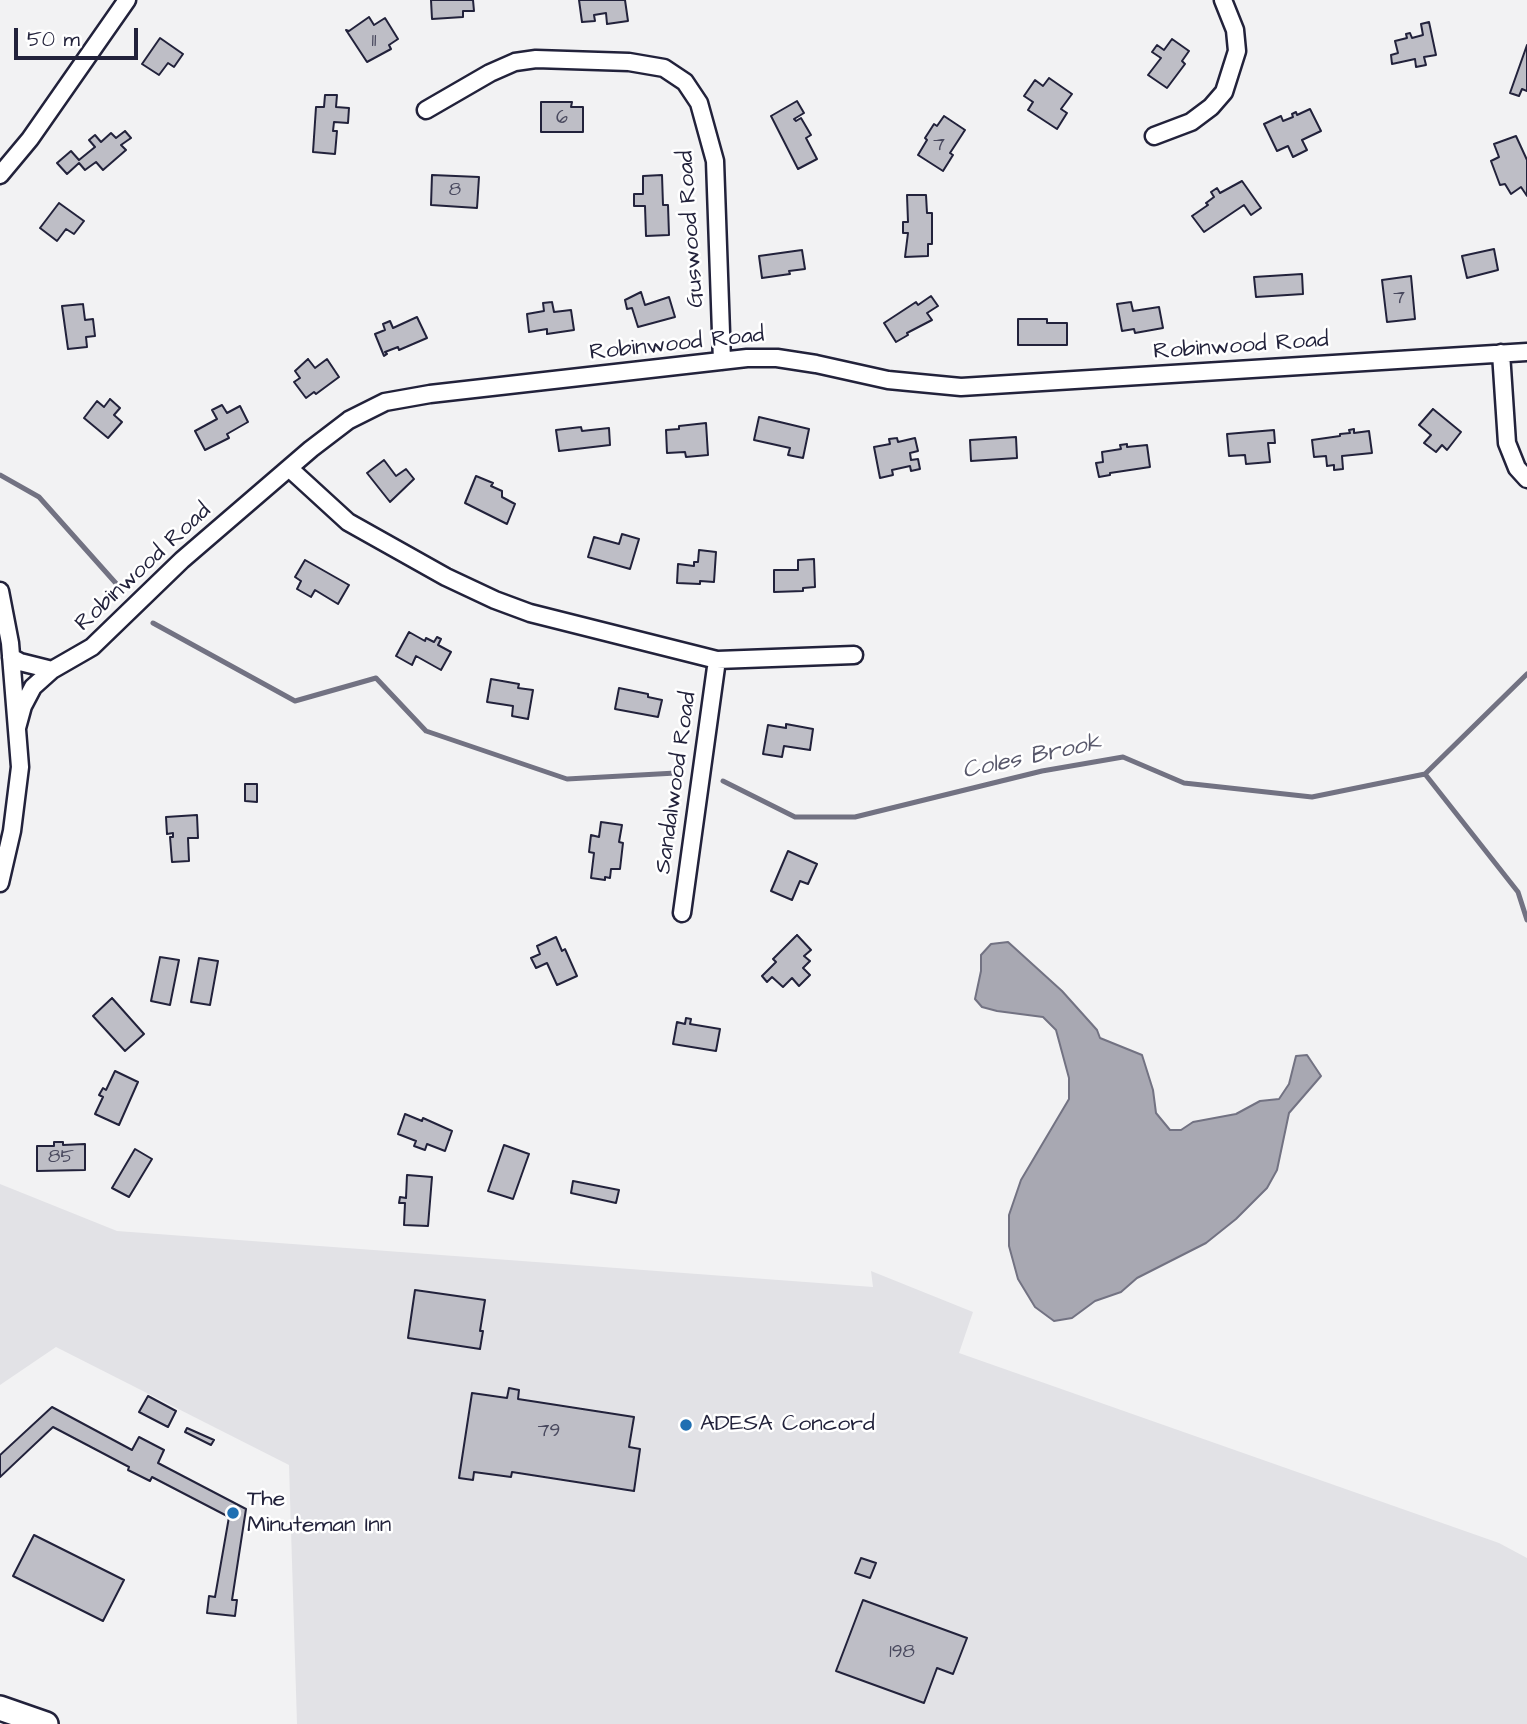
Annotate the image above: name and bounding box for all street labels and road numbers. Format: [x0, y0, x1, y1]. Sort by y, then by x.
street label: Guswood Road [673, 150, 711, 308]
street label: Robinwood Road [588, 322, 766, 368]
street label: Robinwood Road [1152, 327, 1330, 367]
street label: Robinwood Road [70, 498, 218, 638]
street label: Sandalwood Road [651, 690, 703, 876]

